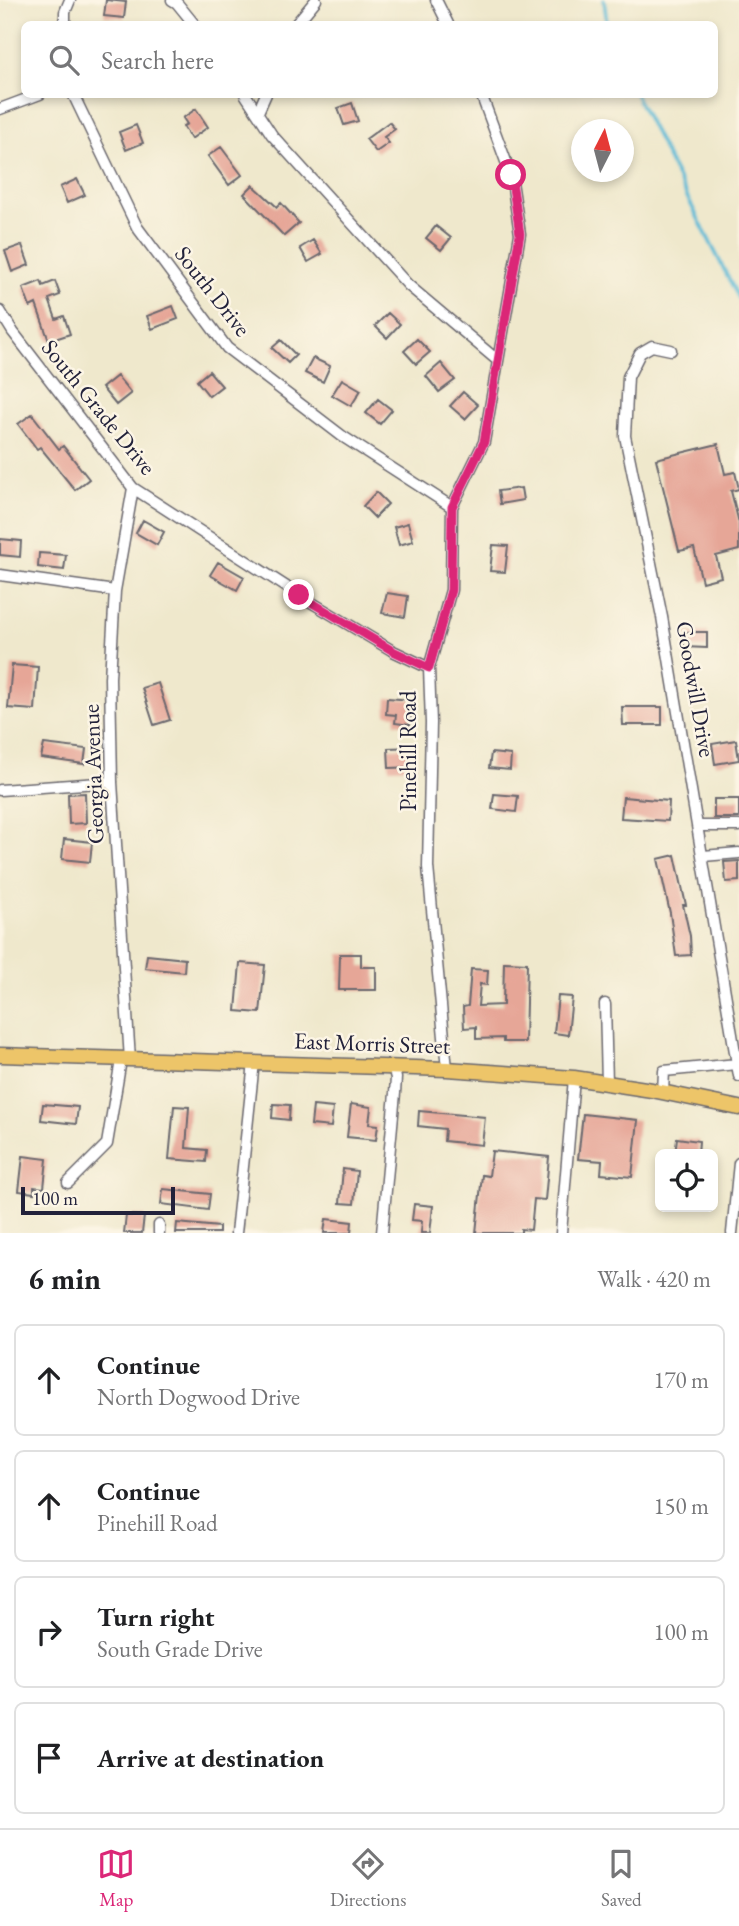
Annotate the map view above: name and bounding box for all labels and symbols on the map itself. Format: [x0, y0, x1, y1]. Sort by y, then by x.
north arrow [571, 119, 634, 182]
route start [495, 159, 526, 190]
street label: South Drive [168, 240, 258, 342]
street label: South Grade Drive [35, 333, 163, 481]
route end [283, 579, 314, 610]
street label: Goodwill Drive [669, 619, 723, 759]
street label: Pinehill Road [393, 690, 423, 811]
street label: Georgia Avenue [76, 703, 110, 844]
street label: East Morris Street [294, 1025, 451, 1061]
scale bar [21, 1184, 175, 1216]

